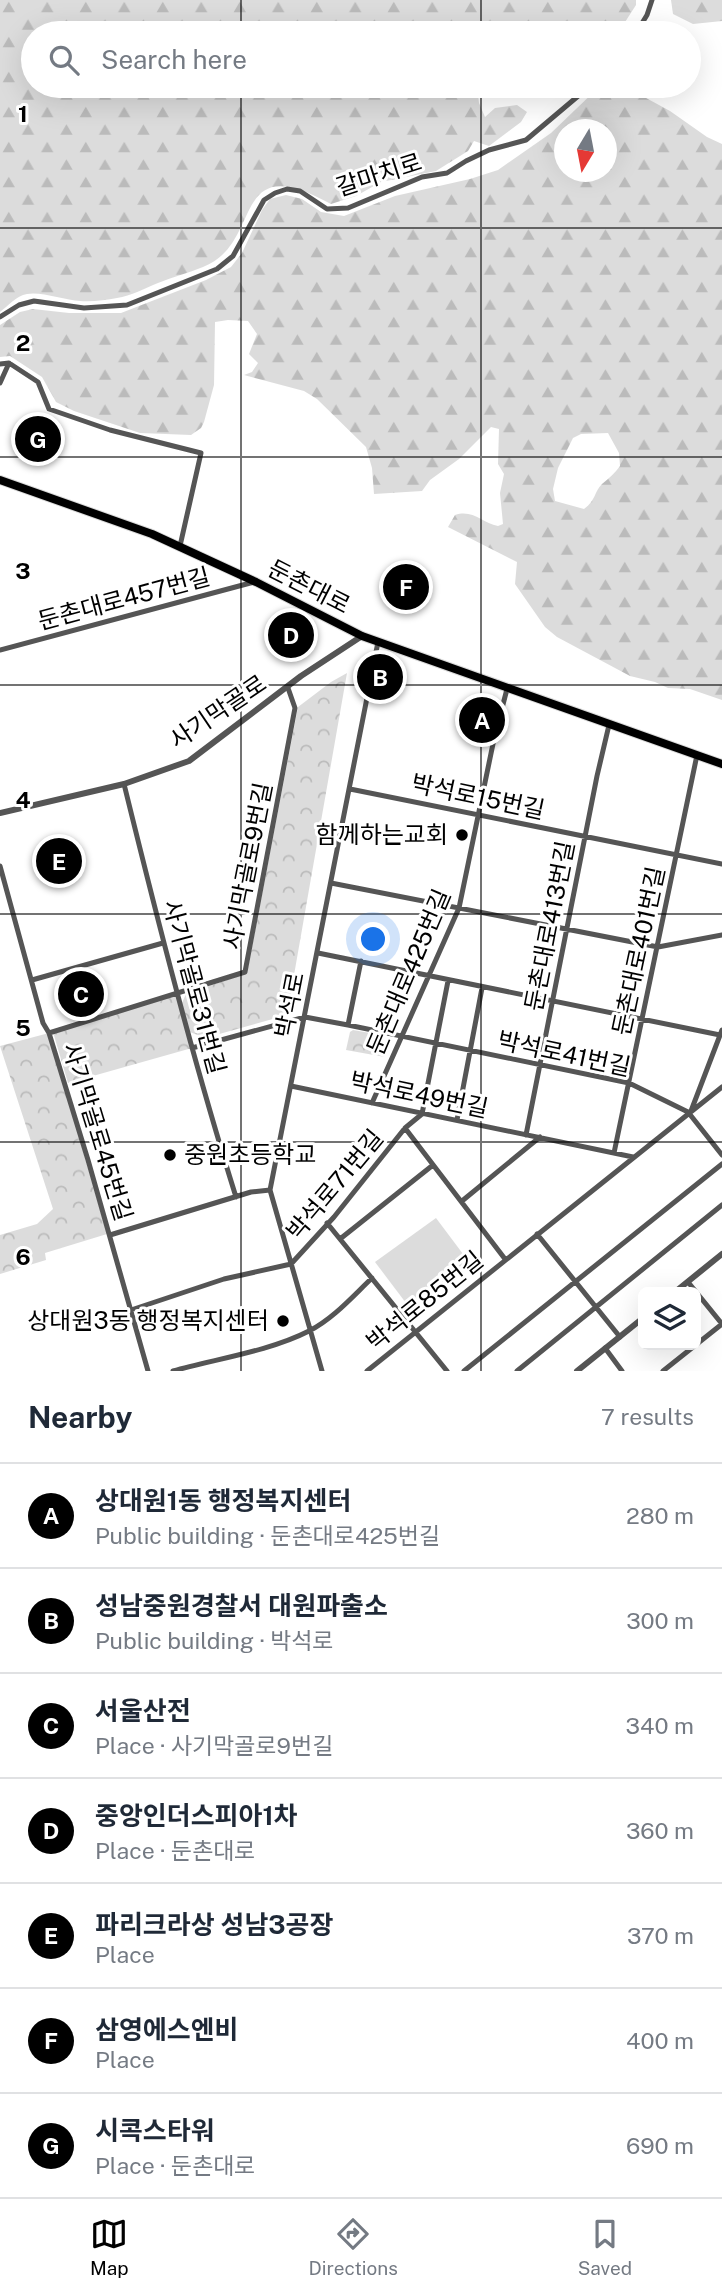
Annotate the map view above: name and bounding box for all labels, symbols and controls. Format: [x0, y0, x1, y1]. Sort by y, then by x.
search box [21, 21, 701, 98]
icon: search [45, 41, 83, 79]
text: Search here [101, 44, 247, 75]
text: 1 [18, 100, 28, 127]
north arrow [554, 119, 617, 182]
street label: 갈마치로 [332, 147, 425, 201]
text: 2 [16, 329, 30, 356]
pin: G [15, 413, 61, 465]
street label: 둔촌대로 [264, 554, 355, 619]
text: 3 [15, 557, 31, 584]
pin: F [383, 561, 429, 613]
street label: 둔촌대로457번길 [35, 562, 213, 634]
pin: D [268, 609, 314, 661]
pin: B [357, 651, 403, 703]
street label: 사기막골로 [164, 669, 271, 754]
pin: A [459, 694, 505, 746]
street label: 박석로15번길 [409, 768, 547, 824]
street label: 사기막골로9번길 [217, 780, 277, 952]
text: 4 [15, 786, 31, 813]
place label: 함께하는교회 [316, 820, 448, 848]
marker: 함께하는교회 [454, 827, 470, 843]
pin: E [36, 835, 82, 887]
street label: 둔촌대로413번길 [519, 838, 579, 1013]
street label: 둔촌대로401번길 [606, 864, 670, 1038]
street label: 둔촌대로425번길 [361, 885, 456, 1059]
street label: 사기막골로31번길 [158, 896, 232, 1077]
your location [356, 922, 390, 956]
pin: C [58, 968, 104, 1020]
street label: 박석로 [269, 970, 309, 1040]
text: 5 [15, 1014, 31, 1041]
street label: 박석로41번길 [495, 1025, 633, 1081]
street label: 사기막골로45번길 [58, 1039, 138, 1224]
street label: 박석로49번길 [348, 1066, 491, 1122]
street label: 박석로71번길 [280, 1124, 388, 1245]
place label: 중원초등학교 [184, 1140, 316, 1168]
marker: 중원초등학교 [162, 1147, 178, 1163]
text: 6 [15, 1243, 31, 1270]
street label: 박석로85번길 [361, 1245, 488, 1356]
map controls [638, 1287, 701, 1350]
button: layers [638, 1287, 701, 1350]
place label: 상대원3동 행정복지센터 [27, 1306, 269, 1334]
marker: 상대원3동 행정복지센터 [275, 1313, 291, 1329]
text: Nearby [28, 1399, 132, 1435]
text: 7 results [601, 1403, 694, 1430]
text: 상대원1동 행정복지센터 [95, 1485, 351, 1516]
text: A [43, 1502, 59, 1529]
text: 280 m [626, 1502, 694, 1529]
text: Public building · 둔촌대로425번길 [95, 1522, 440, 1549]
text: 성남중원경찰서 대원파출소 [95, 1590, 388, 1621]
text: B [43, 1607, 59, 1634]
text: 300 m [626, 1607, 694, 1634]
text: Public building · 박석로 [95, 1627, 334, 1654]
text: 서울산전 [95, 1695, 191, 1726]
text: C [43, 1712, 59, 1739]
text: 340 m [626, 1712, 694, 1739]
text: Place · 사기막골로9번길 [95, 1732, 333, 1759]
text: 중앙인더스피아1차 [95, 1800, 298, 1831]
text: D [43, 1817, 59, 1844]
text: 360 m [626, 1817, 694, 1844]
text: Place · 둔촌대로 [95, 1837, 255, 1864]
text: 파리크라상 성남3공장 [95, 1909, 333, 1940]
text: E [44, 1922, 58, 1949]
text: 370 m [627, 1922, 694, 1949]
text: Place [95, 1941, 155, 1968]
text: 삼영에스엔비 [95, 2014, 239, 2045]
text: F [44, 2027, 58, 2054]
text: 400 m [626, 2027, 694, 2054]
text: Place [95, 2046, 155, 2073]
text: 시콕스타워 [95, 2115, 215, 2146]
text: G [42, 2132, 60, 2159]
text: 690 m [626, 2132, 694, 2159]
text: Place · 둔촌대로 [95, 2152, 255, 2179]
tab: Map [90, 2215, 129, 2279]
tab: Directions [309, 2215, 398, 2279]
tab: Saved [578, 2215, 632, 2279]

